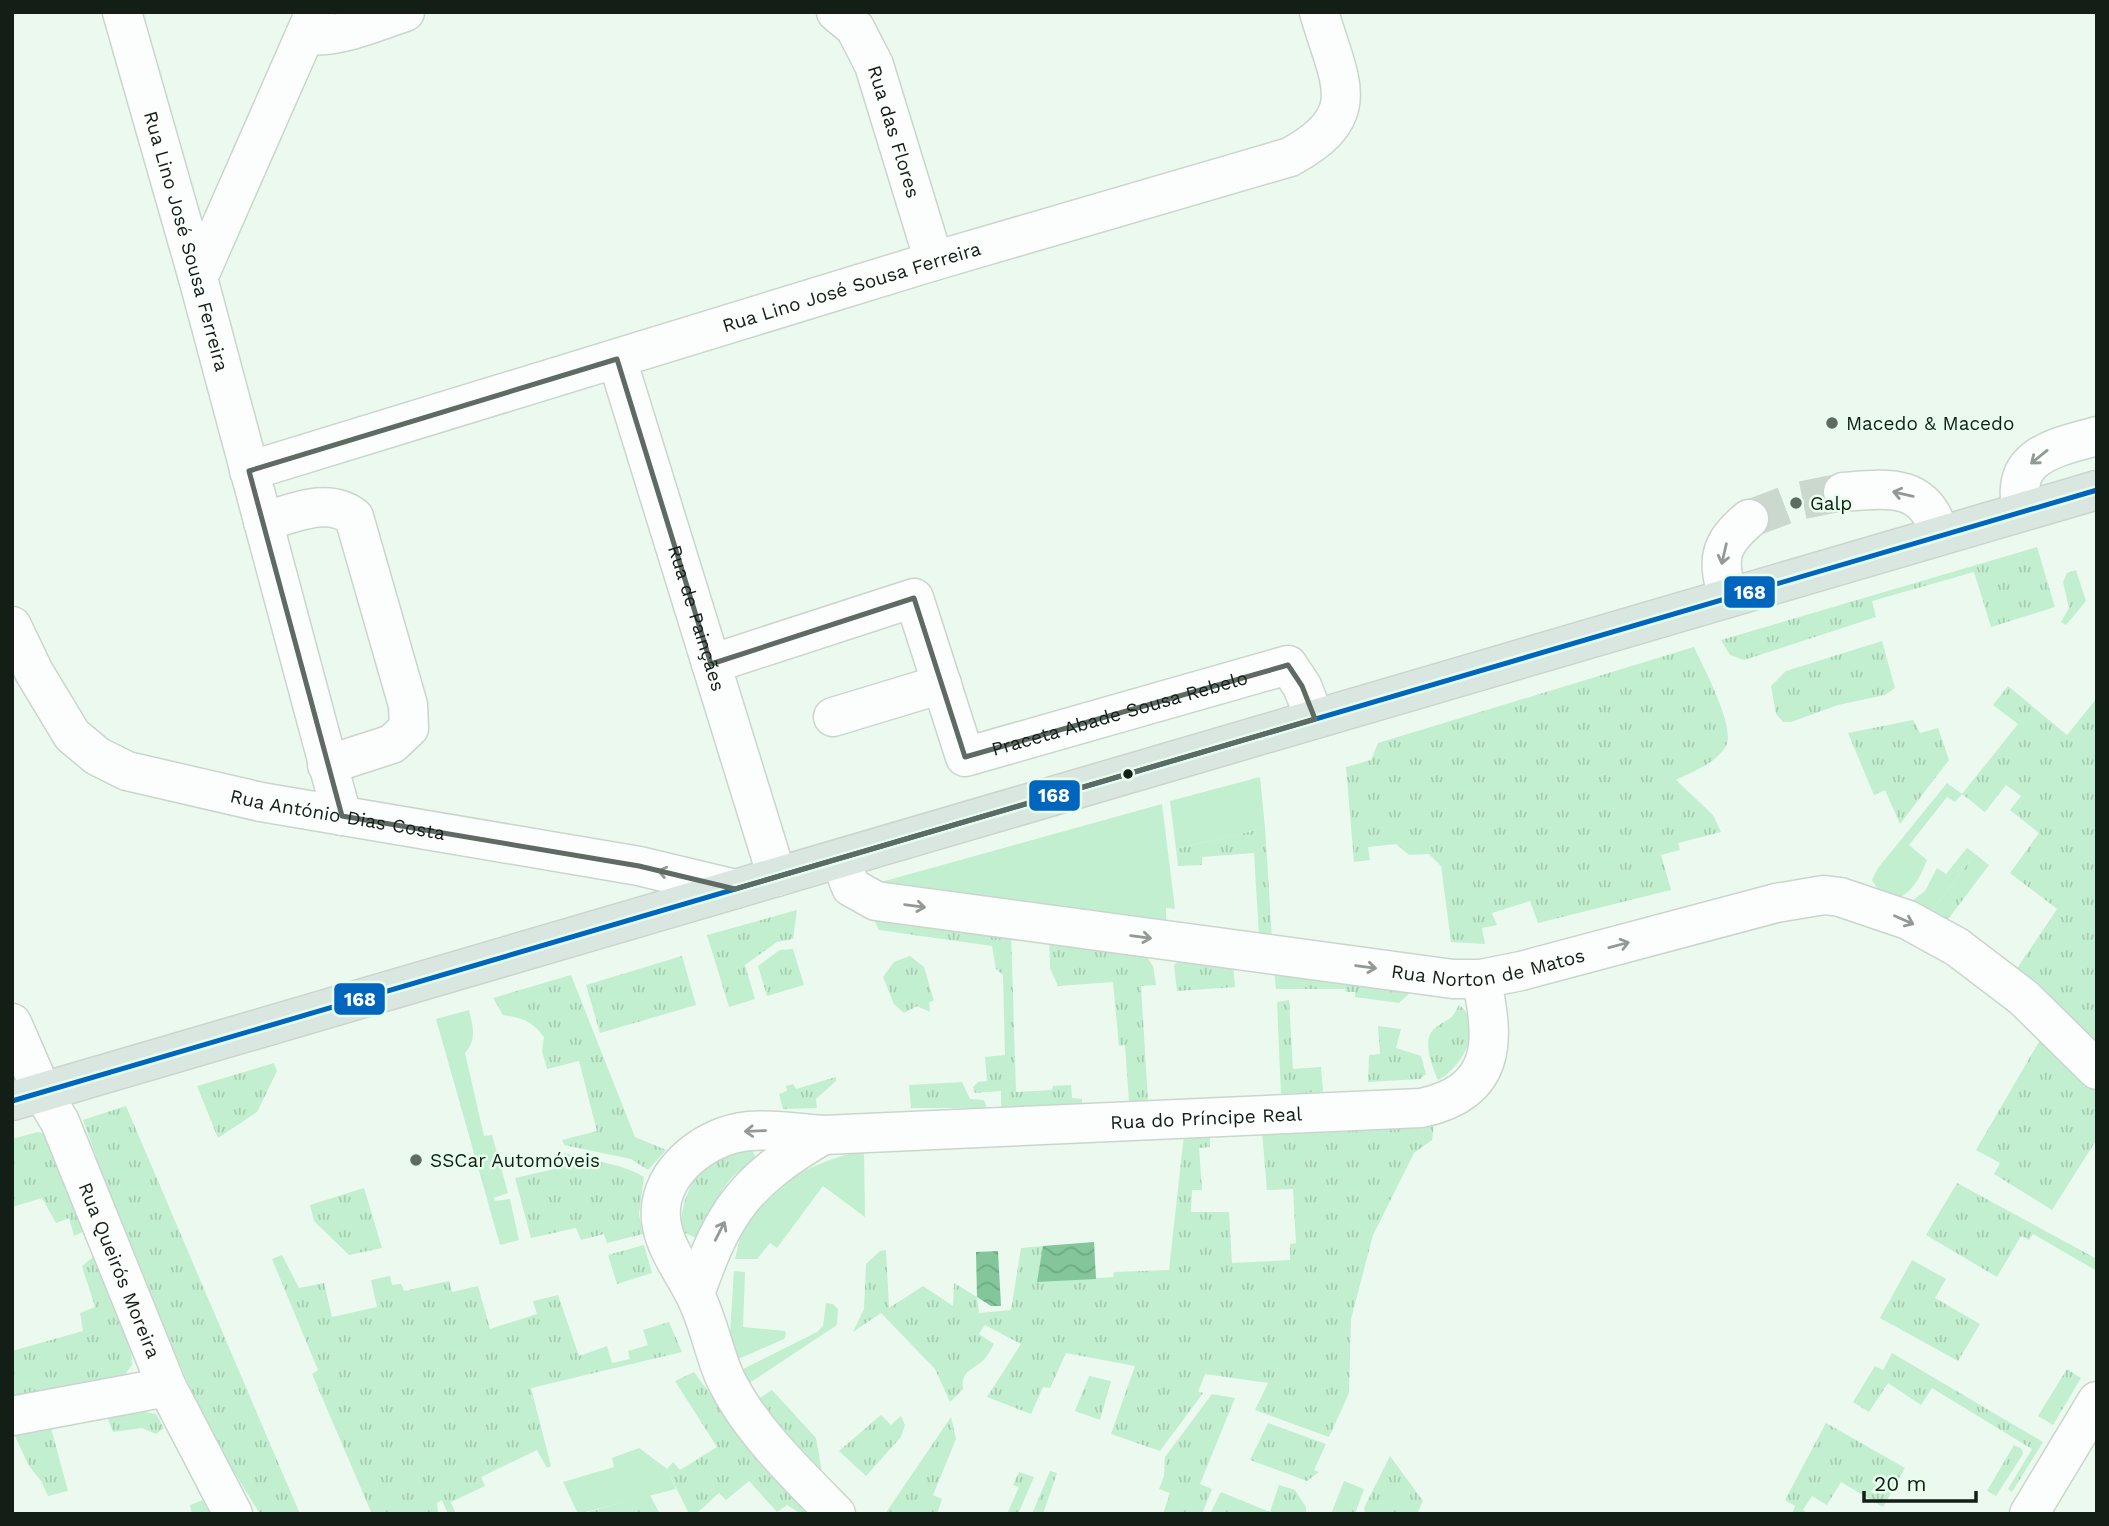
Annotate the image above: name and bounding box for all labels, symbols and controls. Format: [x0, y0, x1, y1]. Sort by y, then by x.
street label: Rua das Flores [863, 63, 925, 201]
street label: Rua Lino José Sousa Ferreira [139, 108, 234, 374]
street label: Rua Lino José Sousa Ferreira [719, 237, 984, 337]
place label: Macedo & Macedo [1846, 412, 2014, 435]
marker: Macedo & Macedo [1824, 415, 1840, 431]
one-way arrow [2031, 450, 2049, 465]
one-way arrow [1892, 487, 1915, 501]
place label: Galp [1810, 492, 1852, 515]
marker: Galp [1788, 495, 1804, 511]
street label: Rua de Painçães [663, 542, 730, 694]
one-way arrow [1717, 542, 1730, 565]
line badge: 168 [1723, 575, 1776, 609]
text: 168 [1734, 581, 1766, 604]
street label: Praceta Abade Sousa Rebelo [989, 666, 1250, 761]
unlabelled marker [1121, 767, 1135, 781]
line badge: 168 [1028, 779, 1081, 812]
street label: Rua António Dias Costa [228, 784, 447, 845]
text: 168 [1038, 784, 1070, 807]
one-way arrow [657, 866, 680, 879]
one-way arrow [903, 900, 926, 913]
one-way arrow [1893, 914, 1914, 927]
one-way arrow [1129, 930, 1152, 943]
one-way arrow [1607, 938, 1629, 951]
street label: Rua Norton de Matos [1390, 944, 1587, 991]
one-way arrow [1354, 961, 1377, 974]
line badge: 168 [333, 982, 386, 1016]
text: 168 [344, 988, 376, 1011]
street label: Rua do Príncipe Real [1110, 1102, 1303, 1134]
one-way arrow [744, 1125, 767, 1138]
place label: SSCar Automóveis [430, 1149, 600, 1172]
marker: SSCar Automóveis [408, 1152, 424, 1168]
street label: Rua Queirós Moreira [74, 1179, 165, 1362]
one-way arrow [713, 1221, 727, 1242]
scale bar [1864, 1460, 1976, 1504]
text: 20 m [1874, 1471, 1926, 1496]

